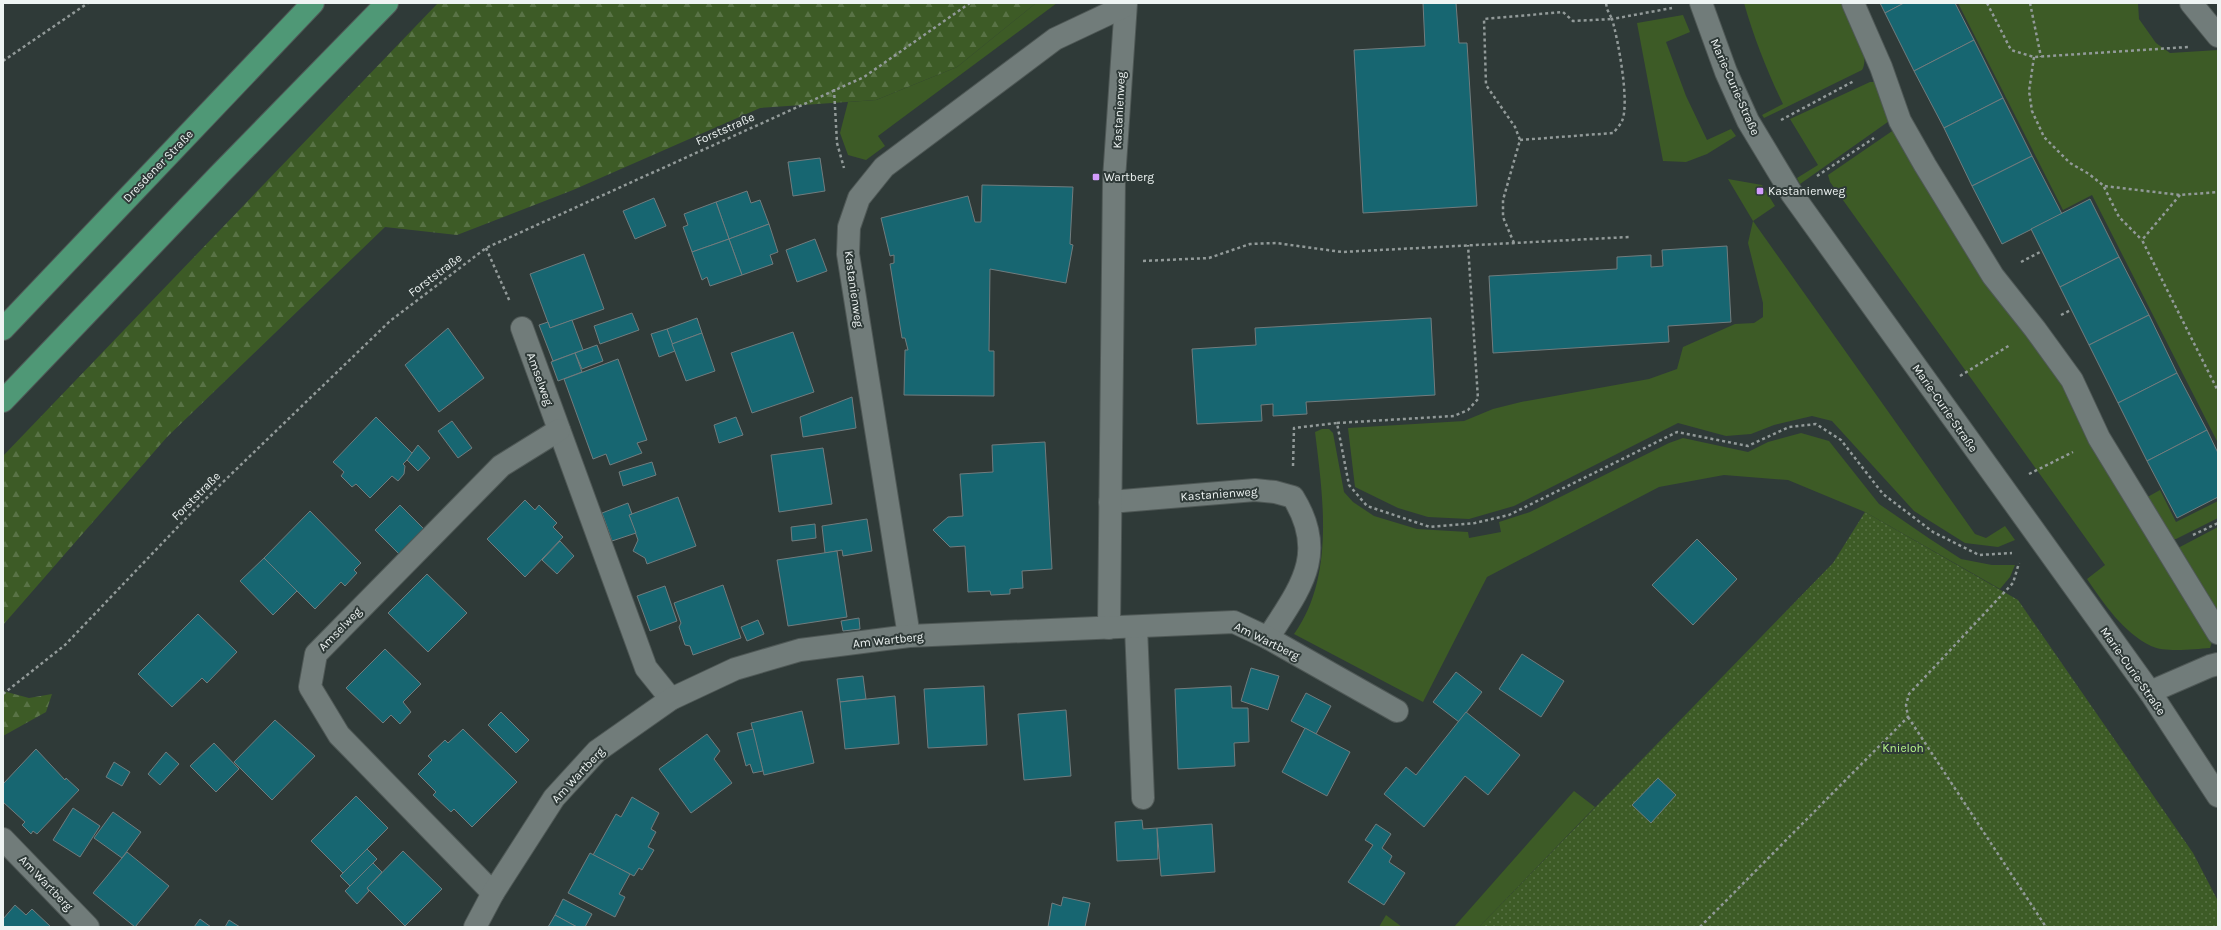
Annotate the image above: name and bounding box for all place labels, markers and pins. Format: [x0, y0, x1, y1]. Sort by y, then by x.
place label: Wartberg [1104, 170, 1154, 184]
marker: Wartberg [1091, 172, 1101, 182]
place label: Kastanienweg [1768, 184, 1845, 198]
marker: Kastanienweg [1755, 186, 1765, 196]

